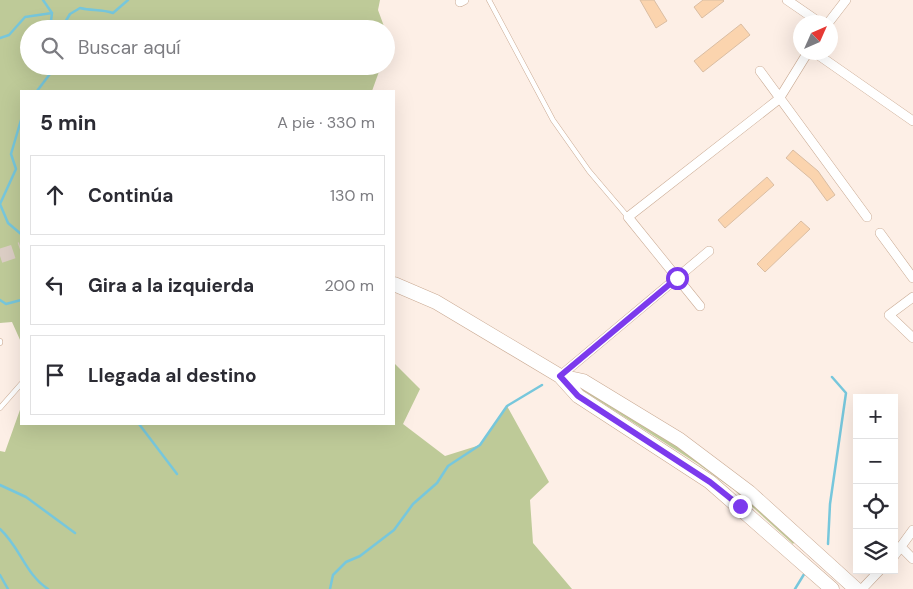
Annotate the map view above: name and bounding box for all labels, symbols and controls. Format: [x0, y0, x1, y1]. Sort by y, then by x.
north arrow [793, 15, 838, 60]
search box [20, 20, 395, 75]
icon: search [38, 34, 66, 62]
text: Buscar aquí [78, 35, 181, 60]
text: 5 min [40, 109, 96, 137]
text: A pie · 330 m [277, 112, 375, 133]
icon: ahead [41, 181, 69, 209]
text: Continúa [88, 183, 173, 208]
text: 130 m [330, 185, 374, 206]
route start [666, 267, 689, 290]
icon: left [41, 271, 69, 299]
text: Gira a la izquierda [88, 273, 254, 298]
text: 200 m [325, 275, 374, 296]
icon: arrive [41, 361, 69, 389]
text: Llegada al destino [88, 363, 257, 388]
map controls [853, 394, 898, 574]
button: + [853, 394, 898, 439]
button: − [853, 439, 898, 484]
button: locate [853, 484, 898, 529]
route end [729, 495, 752, 518]
button: layers [853, 529, 898, 574]

